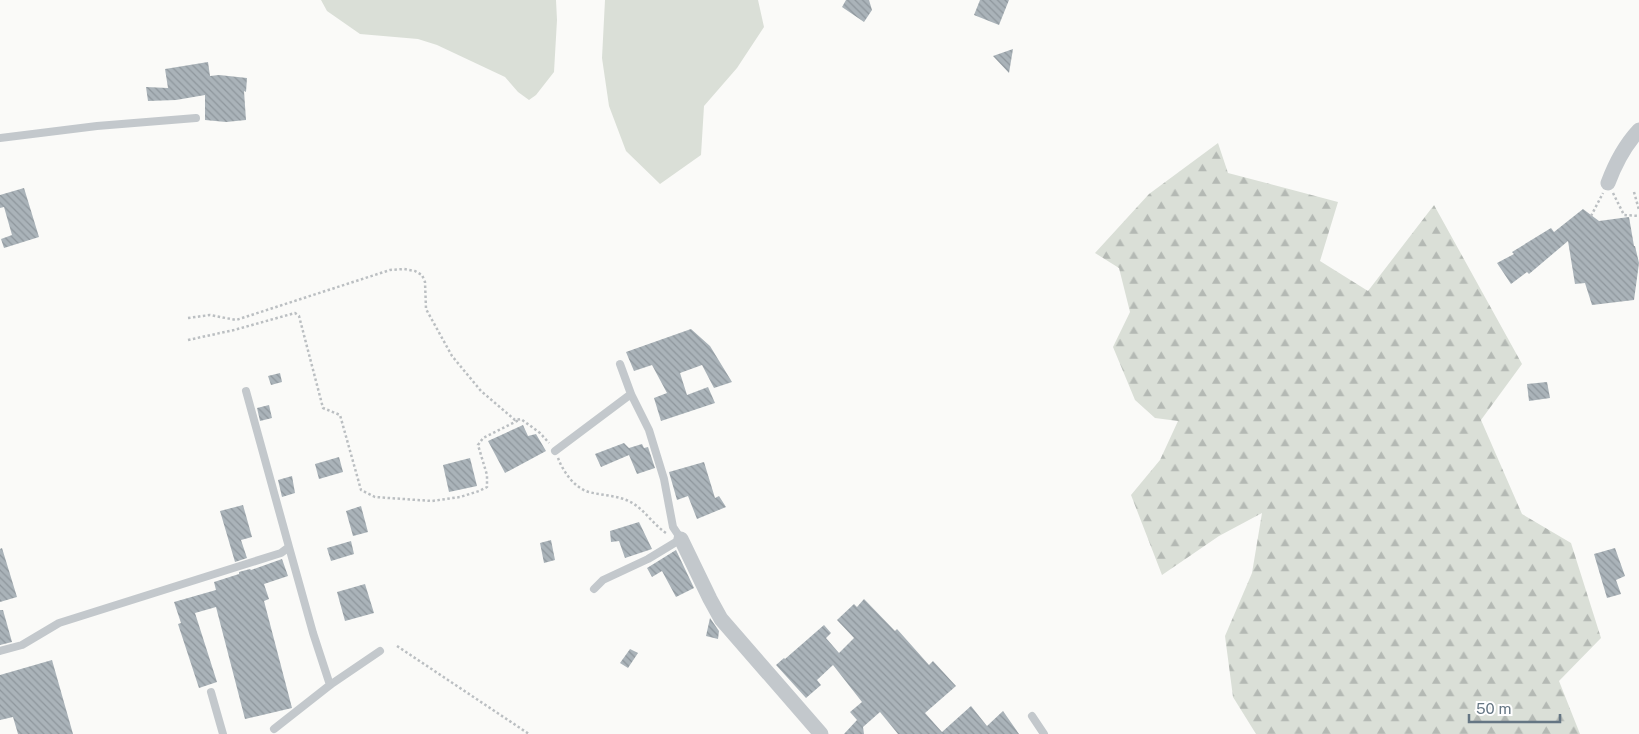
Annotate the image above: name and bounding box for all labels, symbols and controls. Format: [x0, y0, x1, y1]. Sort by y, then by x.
scale bar [1469, 692, 1560, 724]
text: 50 m [1476, 700, 1511, 717]

